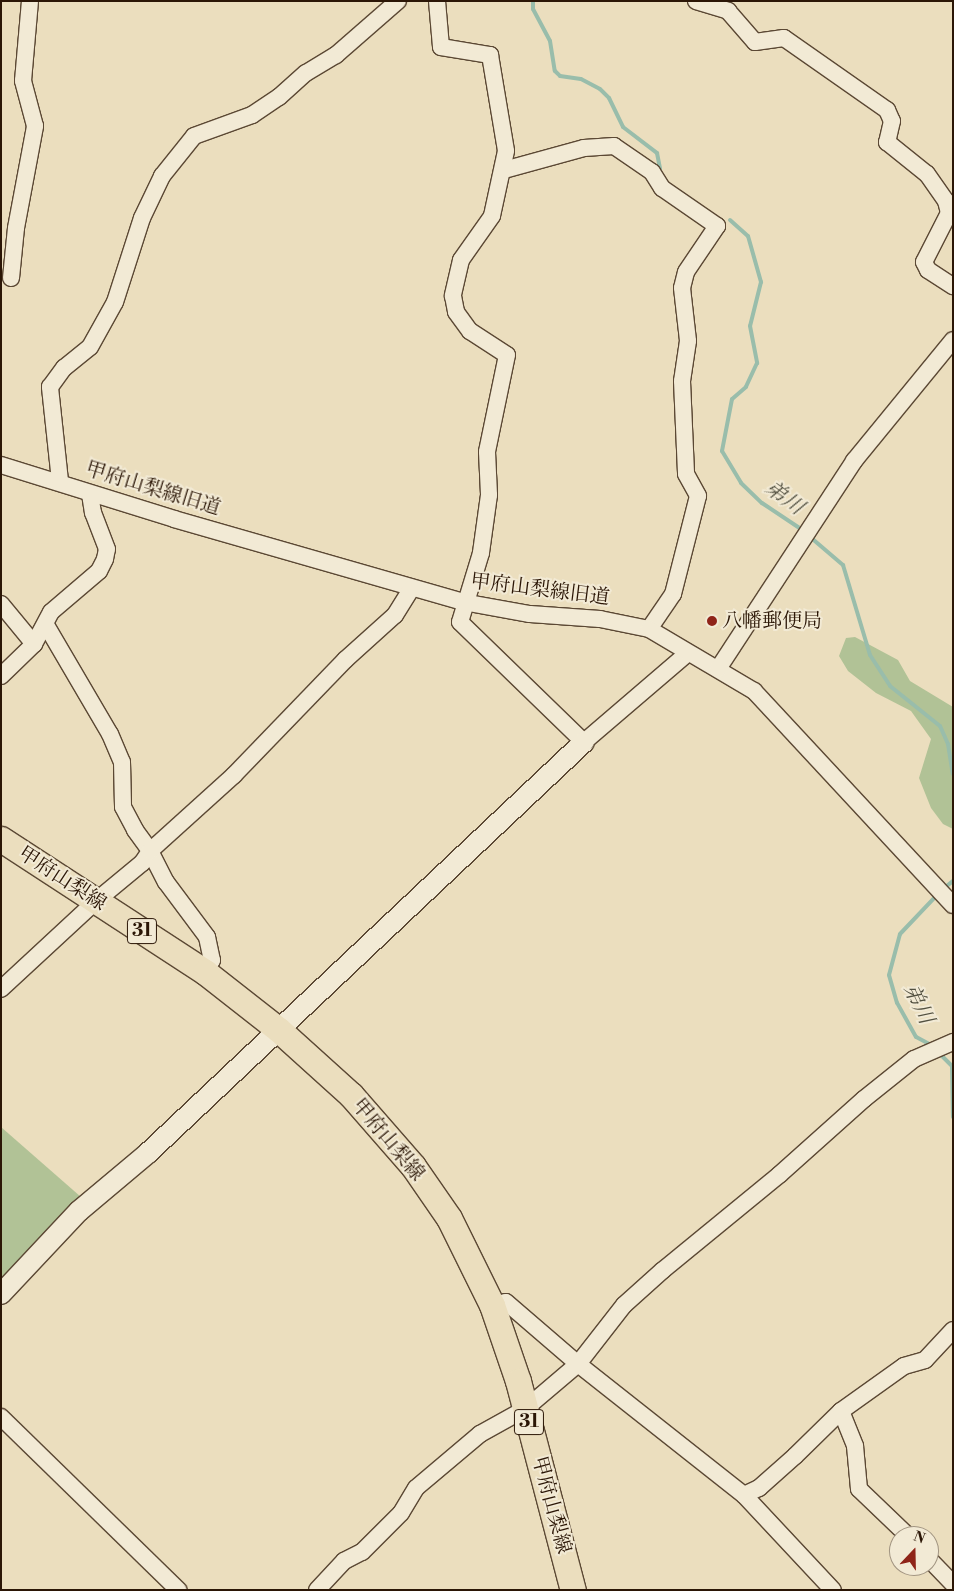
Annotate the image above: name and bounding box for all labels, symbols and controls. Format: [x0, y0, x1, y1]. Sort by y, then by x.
street label: 甲府山梨線旧道 [83, 457, 223, 521]
water label: 弟川 [760, 475, 808, 521]
street label: 甲府山梨線旧道 [469, 570, 611, 610]
place label: 八幡郵便局 [722, 609, 822, 633]
marker: 八幡郵便局 [706, 615, 718, 627]
street label: 甲府山梨線 [14, 842, 110, 916]
road number: 31 [126, 914, 158, 948]
water label: 弟川 [897, 980, 939, 1028]
street label: 甲府山梨線 [347, 1094, 429, 1186]
road number: 31 [513, 1405, 545, 1438]
street label: 甲府山梨線 [526, 1454, 576, 1556]
north arrow [889, 1526, 939, 1576]
text: N [911, 1528, 927, 1548]

